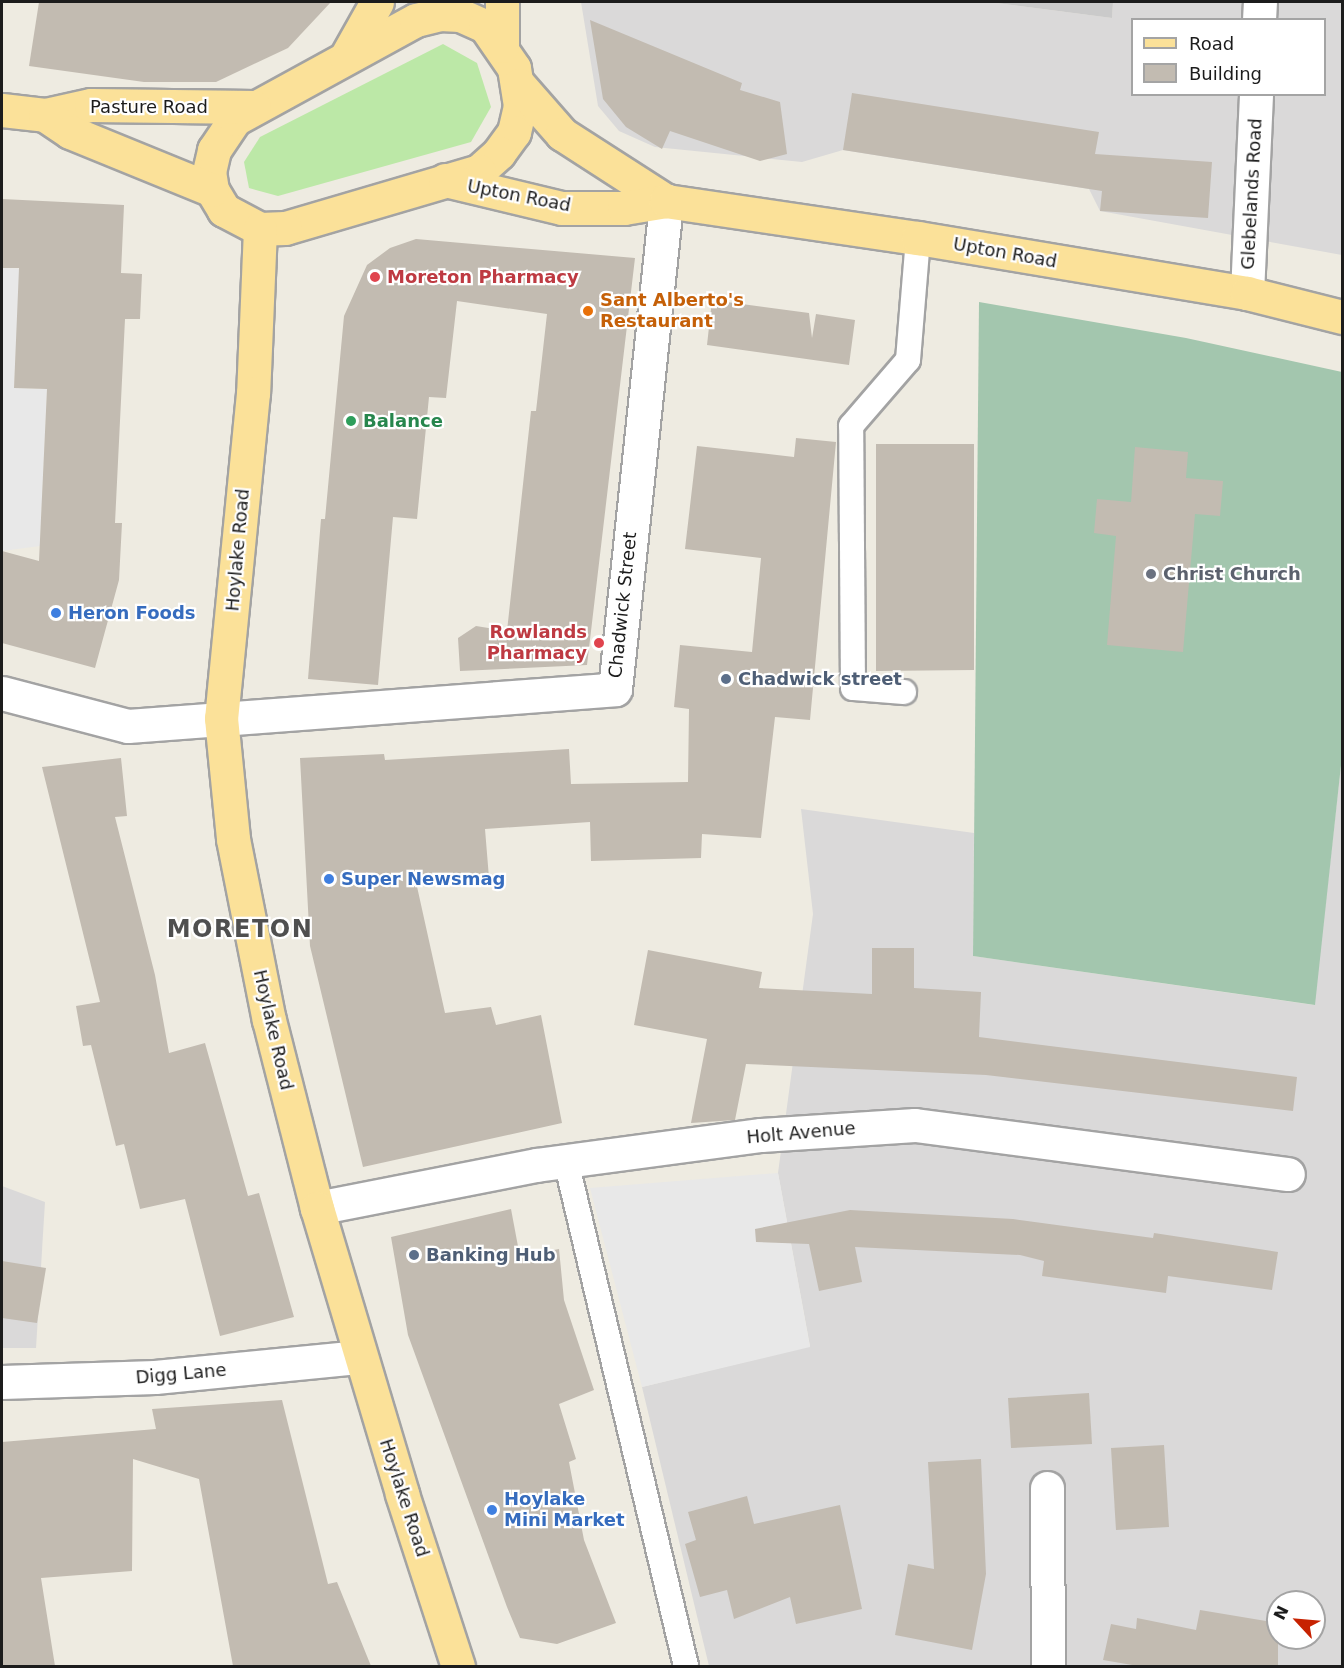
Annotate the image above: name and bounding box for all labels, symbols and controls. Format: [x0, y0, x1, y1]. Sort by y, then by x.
legend [1131, 18, 1326, 96]
text: Road [1189, 33, 1234, 54]
text: Building [1189, 63, 1262, 84]
street label: Pasture Road [90, 96, 208, 118]
street label: Glebelands Road [1237, 118, 1267, 270]
street label: Upton Road [465, 175, 573, 217]
street label: Upton Road [951, 233, 1059, 273]
place label: Moreton Pharmacy [387, 266, 579, 288]
marker: Moreton Pharmacy [368, 270, 382, 284]
place label: Sant Alberto's Restaurant [600, 290, 744, 332]
marker: Sant Alberto's Restaurant [581, 304, 595, 318]
place label: Balance [363, 410, 443, 432]
marker: Balance [344, 414, 358, 428]
street label: Hoylake Road [222, 488, 254, 612]
street label: Chadwick Street [605, 531, 641, 679]
place label: Christ Church [1163, 563, 1301, 585]
marker: Christ Church [1144, 567, 1158, 581]
place label: Heron Foods [68, 602, 195, 624]
marker: Heron Foods [49, 606, 63, 620]
place label: Rowlands Pharmacy [487, 622, 587, 664]
marker: Rowlands Pharmacy [592, 636, 606, 650]
place label: Chadwick street [738, 668, 902, 690]
marker: Chadwick street [719, 672, 733, 686]
place label: Super Newsmag [341, 868, 505, 890]
marker: Super Newsmag [322, 872, 336, 886]
district label: MORETON [167, 916, 313, 944]
street label: Hoylake Road [249, 968, 297, 1092]
street label: Holt Avenue [746, 1117, 856, 1149]
place label: Banking Hub [426, 1244, 556, 1266]
marker: Banking Hub [407, 1248, 421, 1262]
street label: Digg Lane [135, 1359, 227, 1389]
street label: Hoylake Road [375, 1436, 433, 1560]
place label: Hoylake Mini Market [504, 1489, 625, 1532]
marker: Hoylake Mini Market [485, 1503, 499, 1517]
north arrow [1266, 1590, 1326, 1650]
text: N [1270, 1603, 1293, 1623]

